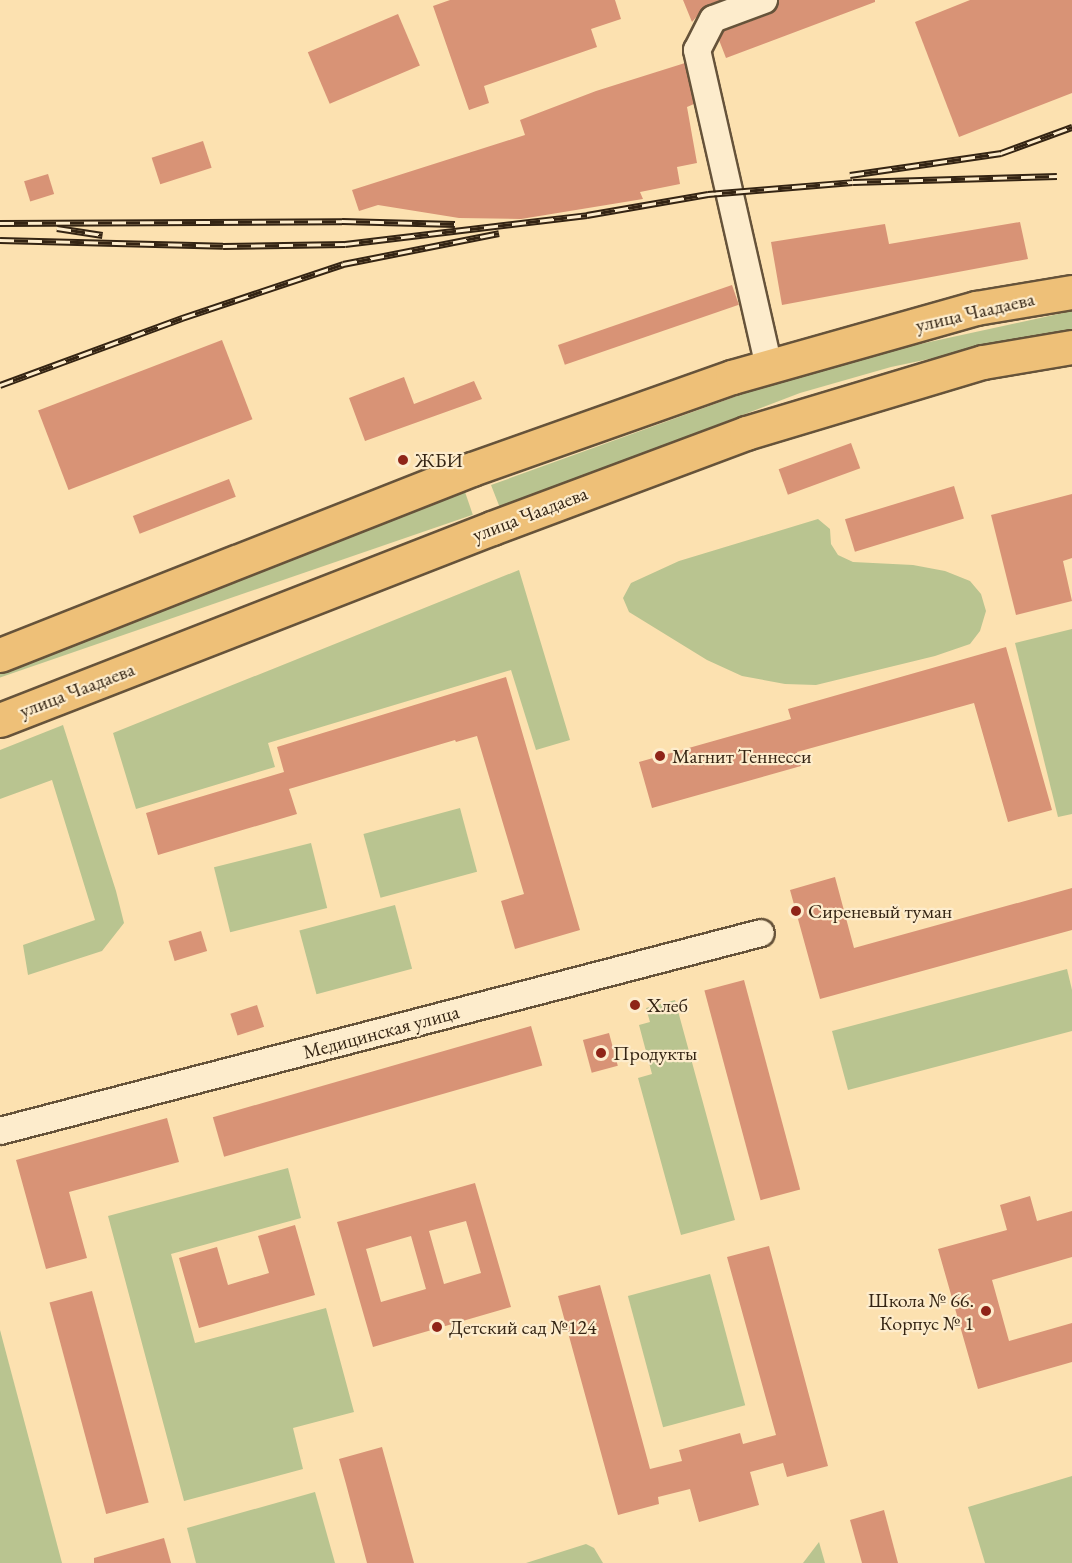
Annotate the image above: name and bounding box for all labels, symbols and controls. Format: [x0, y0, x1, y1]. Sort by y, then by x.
street label: улица Чаадаева [913, 287, 1037, 337]
place label: ЖБИ [415, 448, 462, 472]
marker: ЖБИ [396, 453, 410, 467]
street label: улица Чаадаева [469, 481, 591, 547]
street label: улица Чаадаева [16, 657, 138, 723]
place label: Магнит Теннесси [672, 744, 812, 768]
marker: Магнит Теннесси [653, 749, 667, 763]
place label: Сиреневый туман [808, 899, 952, 923]
marker: Сиреневый туман [789, 904, 803, 918]
place label: Хлеб [647, 993, 688, 1017]
marker: Хлеб [628, 998, 642, 1012]
street label: Медицинская улица [300, 1000, 462, 1064]
place label: Продукты [613, 1041, 697, 1065]
marker: Продукты [594, 1046, 608, 1060]
place label: Школа № 66. Корпус № 1 [868, 1288, 974, 1335]
marker: Школа № 66. Корпус № 1 [979, 1304, 993, 1318]
place label: Детский сад №124 [449, 1315, 597, 1339]
marker: Детский сад №124 [430, 1320, 444, 1334]

